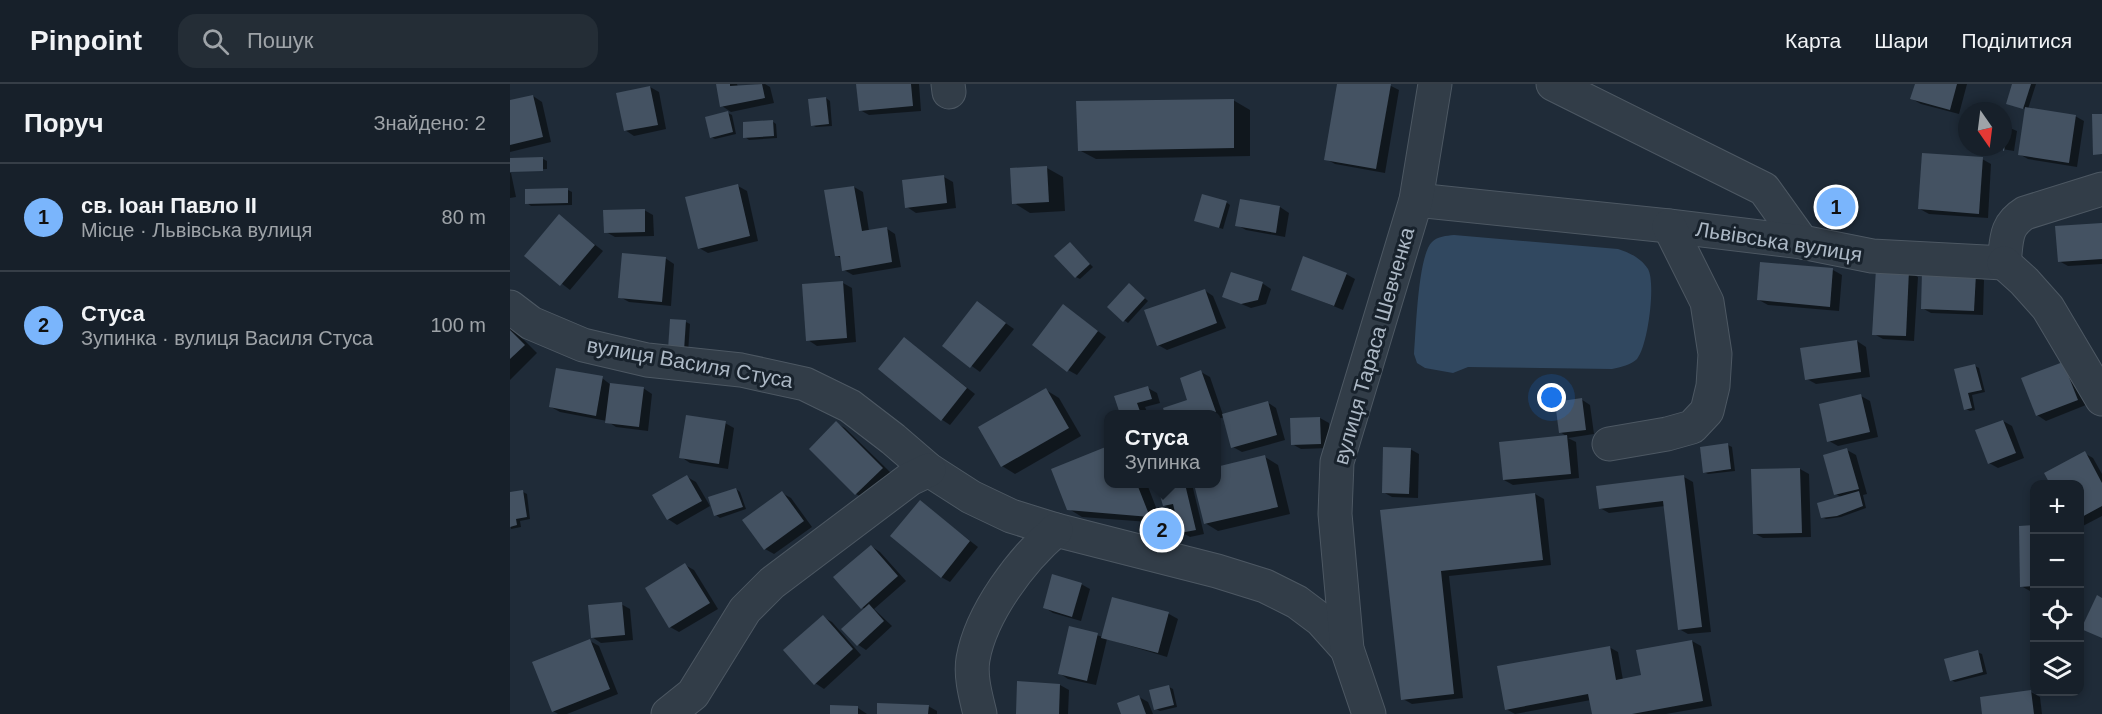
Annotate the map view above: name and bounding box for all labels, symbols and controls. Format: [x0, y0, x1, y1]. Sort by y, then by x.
search box [178, 14, 598, 68]
text: Pinpoint [30, 25, 142, 56]
icon: search [199, 25, 232, 58]
text: Пошук [247, 28, 313, 53]
text: Карта [1785, 29, 1841, 52]
text: Шари [1874, 29, 1929, 52]
text: Поділитися [1962, 29, 2072, 52]
north arrow [1958, 102, 2012, 156]
text: Поруч [24, 108, 104, 138]
text: Знайдено: 2 [373, 112, 486, 134]
pin: 1 [1816, 184, 1856, 230]
text: св. Іоан Павло ІІ [81, 193, 257, 218]
text: 1 [38, 206, 49, 228]
text: 80 m [442, 206, 486, 228]
street label: Львівська вулиця [1694, 217, 1864, 266]
text: Місце · Львівська вулиця [81, 219, 312, 241]
street label: вулиця Тараса Шевченка [1329, 224, 1419, 467]
text: Стуса [81, 301, 145, 326]
text: 2 [38, 314, 49, 336]
text: 100 m [430, 314, 486, 336]
text: Зупинка · вулиця Василя Стуса [81, 327, 373, 349]
street label: вулиця Василя Стуса [585, 333, 795, 392]
your location [1537, 383, 1566, 412]
popup [1104, 410, 1221, 488]
text: Стуса [1125, 425, 1188, 450]
text: Зупинка [1125, 451, 1200, 473]
map controls [2030, 480, 2084, 696]
button: + [2030, 480, 2084, 534]
pin: 2 [1142, 508, 1182, 552]
button: − [2030, 534, 2084, 588]
button: locate [2030, 588, 2084, 642]
button: layers [2030, 642, 2084, 696]

